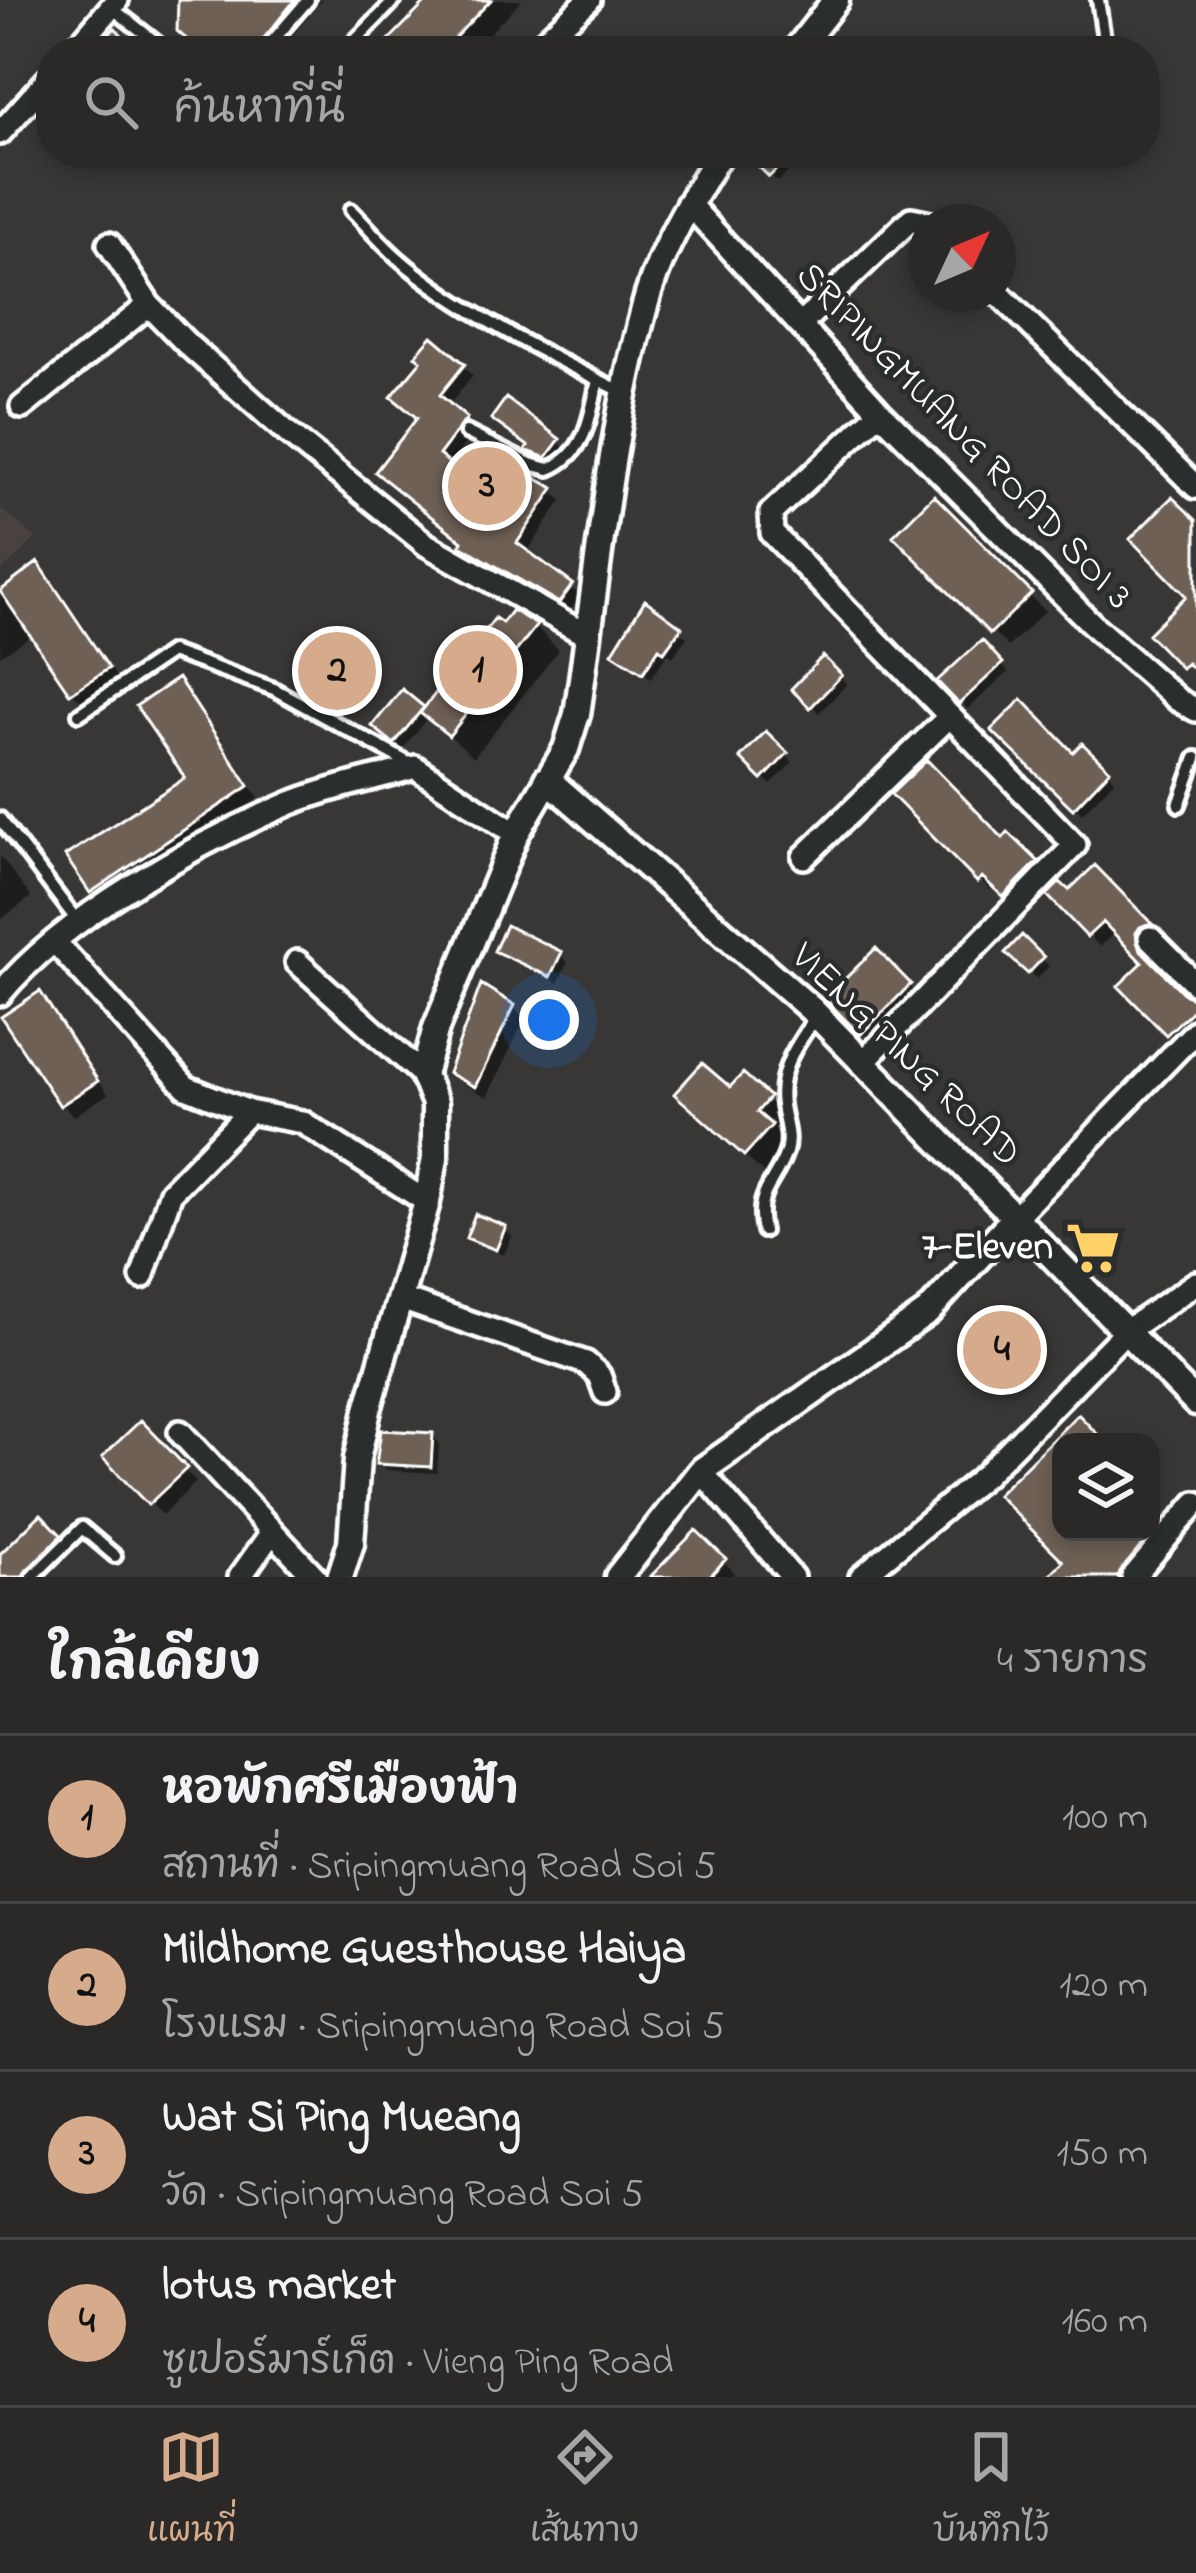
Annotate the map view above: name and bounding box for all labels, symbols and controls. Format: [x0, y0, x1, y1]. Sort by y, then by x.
search box [36, 36, 1160, 168]
icon: search [78, 69, 144, 135]
text: ค้นหาที่นี่ [174, 78, 345, 144]
north arrow [908, 204, 1016, 312]
street label: SRIPINGMUANG ROAD SOI 3 [781, 250, 1145, 624]
pin: 3 [448, 441, 526, 531]
pin: 1 [439, 625, 517, 715]
pin: 2 [298, 626, 376, 716]
street label: VIENG PING ROAD [776, 930, 1033, 1181]
your location [519, 990, 579, 1050]
supermarket icon: 7-Eleven [1064, 1219, 1122, 1277]
place label: 7-Eleven [922, 1220, 1053, 1277]
pin: 4 [963, 1305, 1041, 1395]
map controls [1052, 1433, 1160, 1541]
button: layers [1052, 1433, 1160, 1541]
text: ใกล้เคียง [48, 1628, 260, 1703]
text: 4 รายการ [997, 1634, 1148, 1691]
text: หอพักศรีเมืองฟ้า [162, 1758, 518, 1824]
text: 1 [81, 1790, 93, 1847]
text: 100 m [1062, 1790, 1148, 1847]
text: สถานที่ · Sripingmuang Road Soi 5 [162, 1839, 716, 1896]
text: Mildhome Guesthouse Haiya [162, 1918, 686, 1984]
text: 2 [77, 1958, 97, 2015]
text: 120 m [1059, 1958, 1148, 2015]
text: โรงแรม · Sripingmuang Road Soi 5 [162, 1999, 724, 2056]
text: Wat Si Ping Mueang [162, 2086, 521, 2152]
text: 3 [79, 2126, 95, 2183]
text: 150 m [1056, 2126, 1148, 2183]
text: วัด · Sripingmuang Road Soi 5 [162, 2167, 644, 2224]
text: lotus market [162, 2254, 396, 2320]
text: 4 [79, 2294, 95, 2351]
text: 160 m [1062, 2294, 1148, 2351]
text: ซูเปอร์มาร์เก็ต · Vieng Ping Road [162, 2335, 673, 2392]
tab: แผนที่ [147, 2424, 236, 2557]
tab: เส้นทาง [530, 2424, 639, 2557]
tab: บันทึกไว้ [933, 2424, 1049, 2557]

